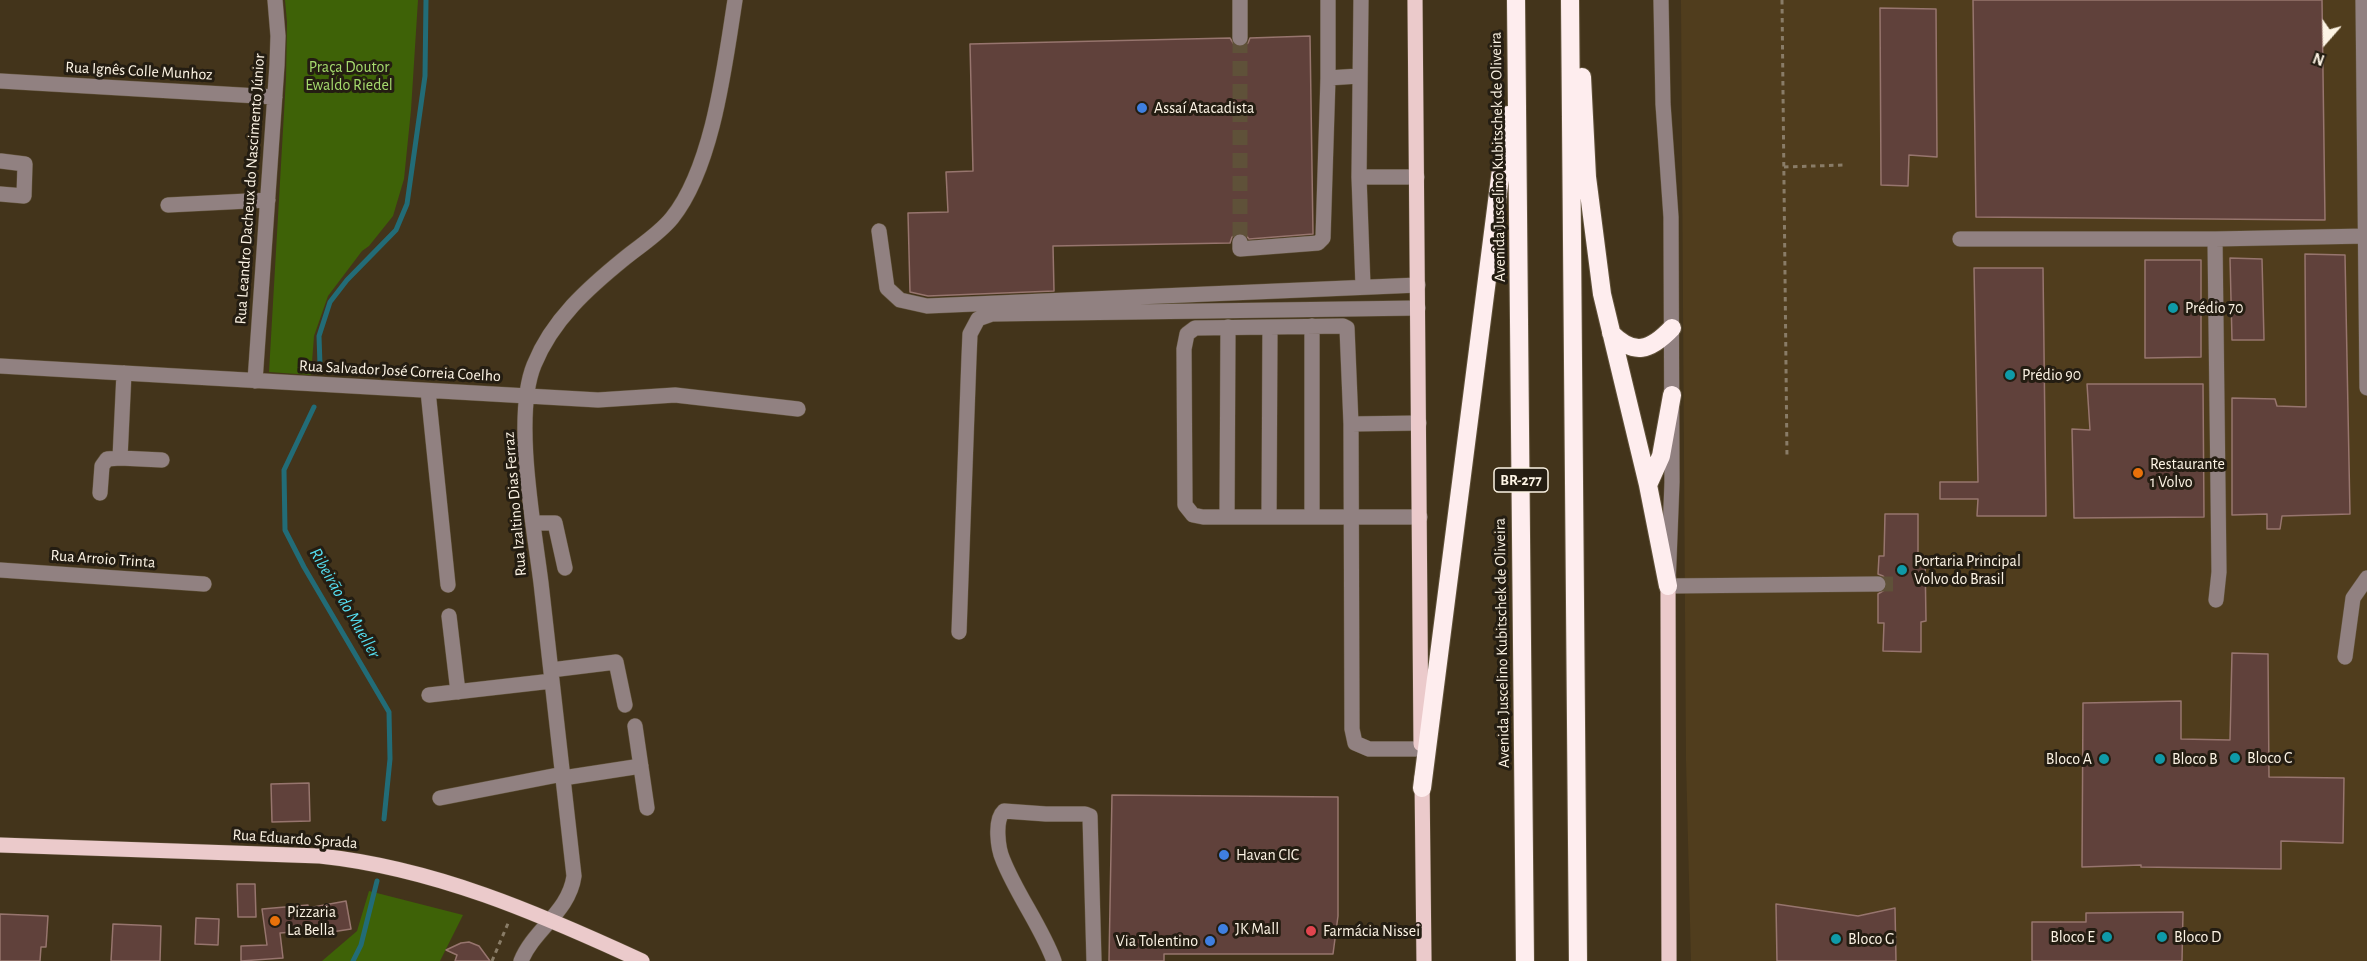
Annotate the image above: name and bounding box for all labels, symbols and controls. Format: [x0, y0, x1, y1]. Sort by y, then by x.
north arrow [2295, 12, 2355, 72]
street label: Avenida Juscelino Kubitschek de Oliveira [1486, 32, 1510, 282]
text: N [2311, 49, 2327, 68]
street label: Rua Leandro Dacheux do Nascimento Júnior [231, 53, 269, 325]
park label: Praça Doutor Ewaldo Riedel [305, 57, 393, 95]
street label: Rua Ignês Colle Munhoz [65, 58, 213, 84]
place label: Assaí Atacadista [1154, 98, 1254, 118]
marker: Assaí Atacadista [1135, 101, 1149, 115]
place label: Prédio 70 [2185, 298, 2243, 318]
marker: Prédio 70 [2166, 301, 2180, 315]
street label: Rua Salvador José Correia Coelho [299, 356, 501, 386]
place label: Prédio 90 [2022, 365, 2081, 385]
marker: Prédio 90 [2003, 368, 2017, 382]
street label: Rua Izaltino Dias Ferraz [499, 431, 531, 577]
place label: Restaurante 1 Volvo [2150, 454, 2225, 492]
marker: Restaurante 1 Volvo [2131, 466, 2145, 480]
road number: BR-277 [1494, 468, 1548, 492]
street label: Avenida Juscelino Kubitschek de Oliveira [1490, 518, 1514, 768]
water label: Ribeirão do Mueller [305, 544, 385, 662]
street label: Rua Arroio Trinta [50, 546, 156, 572]
place label: Portaria Principal Volvo do Brasil [1914, 551, 2021, 589]
marker: Portaria Principal Volvo do Brasil [1895, 563, 1909, 577]
place label: Bloco C [2247, 748, 2292, 768]
place label: Bloco A [2046, 749, 2092, 769]
place label: Bloco B [2172, 749, 2218, 769]
marker: Bloco C [2228, 751, 2242, 765]
marker: Bloco A [2097, 752, 2111, 766]
marker: Bloco B [2153, 752, 2167, 766]
street label: Rua Eduardo Sprada [232, 825, 358, 853]
place label: Havan CIC [1236, 845, 1299, 865]
marker: Havan CIC [1217, 848, 1231, 862]
place label: Pizzaria La Bella [287, 902, 336, 940]
marker: Pizzaria La Bella [268, 914, 282, 928]
place label: JK Mall [1235, 919, 1279, 939]
place label: Farmácia Nissei [1323, 921, 1420, 941]
marker: JK Mall [1216, 922, 1230, 936]
marker: Farmácia Nissei [1304, 924, 1318, 938]
place label: Bloco E [2050, 927, 2095, 947]
place label: Bloco D [2174, 927, 2221, 947]
place label: Bloco G [1848, 929, 1895, 949]
marker: Bloco E [2100, 930, 2114, 944]
marker: Bloco D [2155, 930, 2169, 944]
place label: Via Tolentino [1116, 931, 1198, 951]
marker: Bloco G [1829, 932, 1843, 946]
marker: Via Tolentino [1203, 934, 1217, 948]

